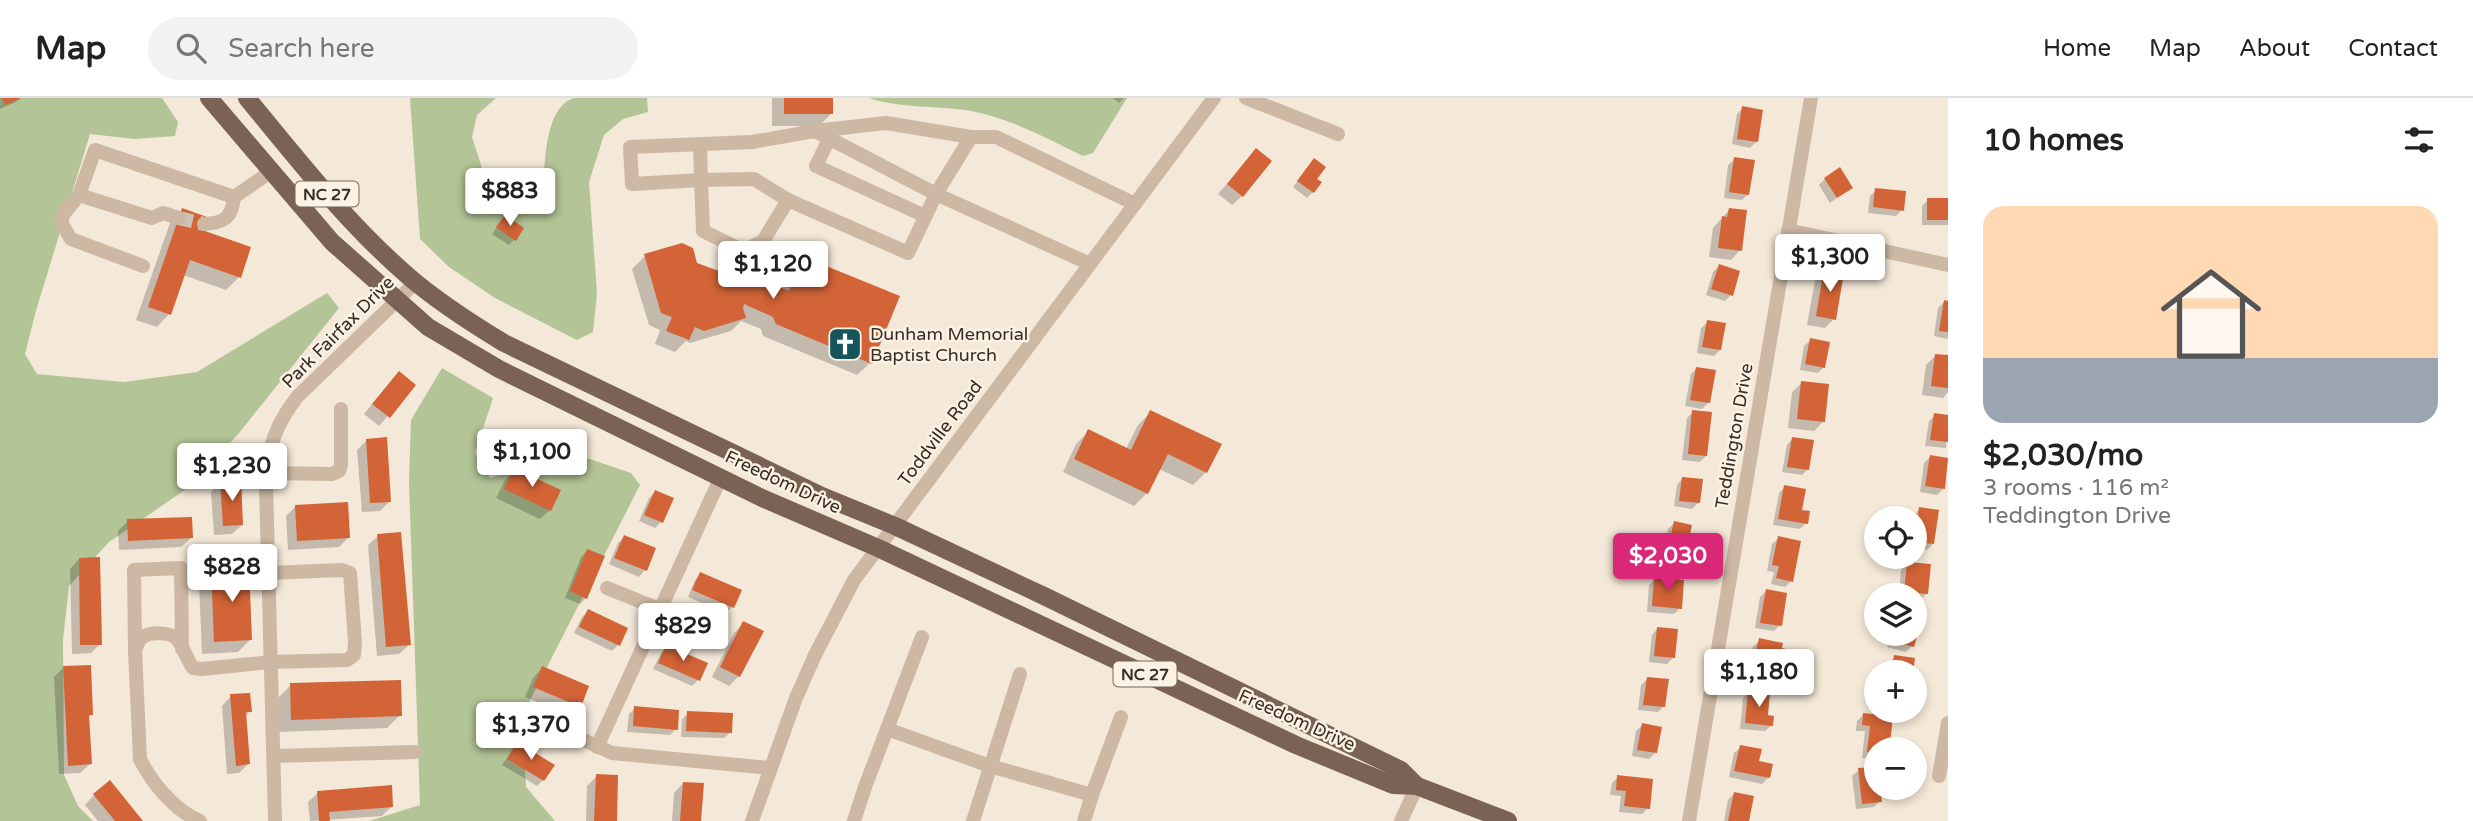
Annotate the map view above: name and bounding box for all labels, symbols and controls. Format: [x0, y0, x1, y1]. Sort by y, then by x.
search box [148, 17, 638, 80]
text: Map [35, 29, 106, 68]
icon: search [172, 29, 210, 67]
text: Search here [228, 33, 374, 64]
text: Home [2043, 34, 2111, 63]
text: Map [2149, 34, 2201, 63]
text: About [2239, 34, 2310, 63]
text: Contact [2348, 34, 2438, 63]
icon: filters [2400, 121, 2438, 159]
text: 10 homes [1983, 122, 2124, 159]
pin: $883 [469, 169, 551, 228]
text: $883 [481, 177, 539, 205]
road number: NC 27 [296, 181, 358, 206]
pin: $1,300 [1773, 234, 1887, 294]
pin: $1,120 [716, 242, 830, 301]
text: $1,300 [1791, 243, 1869, 271]
text: $1,120 [734, 250, 812, 278]
icon: home [2148, 251, 2274, 377]
street label: Park Fairfax Drive [277, 271, 399, 393]
place label: Dunham Memorial Baptist Church [870, 323, 1028, 366]
church icon: Dunham Memorial Baptist Church [826, 325, 864, 363]
street label: Teddington Drive [1710, 362, 1758, 510]
street label: Toddville Road [893, 376, 987, 490]
pin: $1,100 [475, 430, 589, 489]
text: $2,030/mo [1983, 437, 2143, 474]
text: $1,100 [493, 438, 571, 466]
pin: $1,230 [175, 444, 289, 503]
street label: Freedom Drive [722, 446, 844, 518]
text: $1,230 [193, 452, 271, 480]
text: 3 rooms · 116 m² [1983, 474, 2169, 502]
text: Teddington Drive [1983, 502, 2171, 530]
map controls [1864, 506, 1927, 800]
button: locate [1864, 506, 1927, 569]
pin: $2,030 [1611, 533, 1725, 593]
text: $2,030 [1629, 542, 1707, 570]
pin: $828 [191, 545, 273, 604]
text: $828 [203, 553, 261, 581]
button: layers [1864, 583, 1927, 646]
pin: $829 [642, 603, 724, 663]
text: $829 [654, 612, 712, 640]
pin: $1,180 [1702, 650, 1816, 709]
text: $1,180 [1720, 658, 1798, 686]
button: + [1864, 660, 1927, 723]
road number: NC 27 [1114, 662, 1176, 687]
street label: Freedom Drive [1235, 684, 1359, 756]
pin: $1,370 [474, 702, 588, 762]
text: $1,370 [492, 711, 570, 739]
button: − [1864, 737, 1927, 800]

